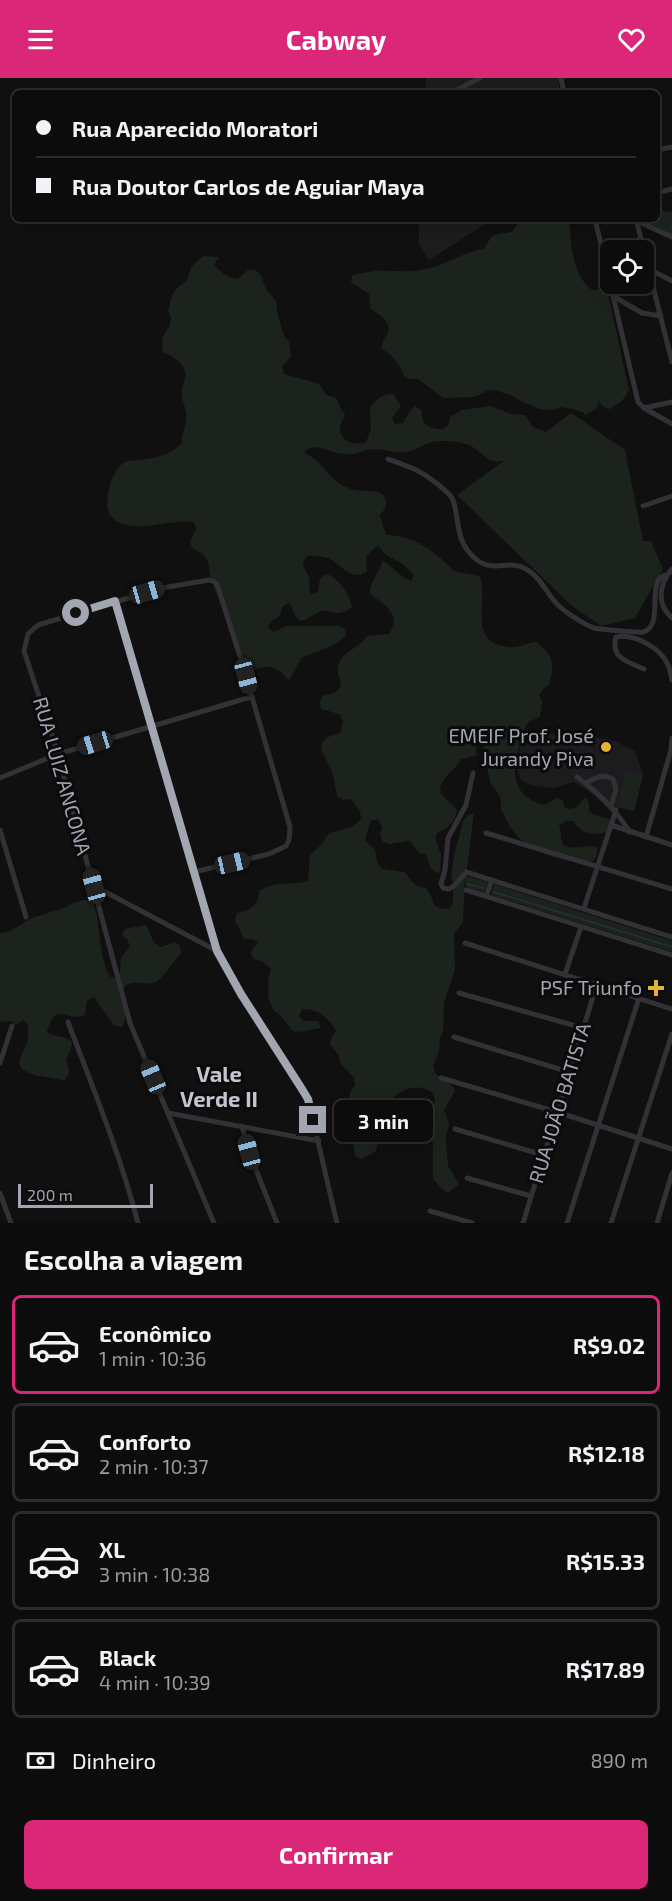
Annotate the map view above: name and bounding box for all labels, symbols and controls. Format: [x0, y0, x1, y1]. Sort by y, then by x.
icon: menu [24, 23, 57, 56]
text: Cabway [286, 23, 386, 55]
icon: heart [615, 23, 648, 56]
text: Rua Aparecido Moratori [72, 115, 318, 141]
text: Rua Doutor Carlos de Aguiar Maya [72, 173, 425, 199]
map controls [600, 240, 654, 294]
button: locate [600, 240, 654, 294]
car [127, 578, 167, 606]
route start [62, 599, 89, 626]
car [233, 656, 259, 696]
street label: RUA LUIZ ANCONA [29, 694, 97, 858]
place label: EMEIF Prof. José Jurandy Piva [448, 723, 594, 770]
car [75, 729, 115, 757]
marker: EMEIF Prof. José Jurandy Piva [599, 740, 613, 754]
car [212, 850, 252, 876]
car [81, 866, 107, 906]
place label: PSF Triunfo [540, 975, 642, 999]
marker: PSF Triunfo [647, 979, 665, 997]
street label: RUA JOÃO BATISTA [523, 1019, 595, 1186]
car [138, 1057, 168, 1097]
district label: Vale Verde II [180, 1060, 258, 1111]
callout: 3 min [334, 1099, 433, 1141]
route end [299, 1106, 326, 1133]
text: 3 min [358, 1109, 409, 1133]
car [236, 1132, 262, 1172]
scale bar [18, 1181, 153, 1208]
text: 200 m [27, 1185, 73, 1204]
text: Escolha a viagem [24, 1243, 243, 1275]
icon: car [27, 1318, 81, 1372]
text: Econômico [99, 1320, 211, 1346]
text: R$9.02 [573, 1332, 645, 1358]
text: 1 min · 10:36 [99, 1346, 206, 1370]
icon: car [27, 1426, 81, 1480]
text: Conforto [99, 1428, 191, 1454]
text: R$12.18 [568, 1440, 645, 1466]
text: 2 min · 10:37 [99, 1454, 209, 1478]
icon: car [27, 1534, 81, 1588]
text: XL [99, 1536, 125, 1562]
text: R$15.33 [566, 1548, 645, 1574]
text: 3 min · 10:38 [99, 1562, 210, 1586]
icon: car [27, 1642, 81, 1696]
text: Black [99, 1644, 156, 1670]
text: R$17.89 [566, 1656, 645, 1682]
text: 4 min · 10:39 [99, 1670, 211, 1694]
icon: cash [24, 1744, 57, 1777]
text: Dinheiro [72, 1747, 156, 1773]
text: 890 m [590, 1748, 648, 1772]
button: Confirmar [24, 1820, 648, 1889]

